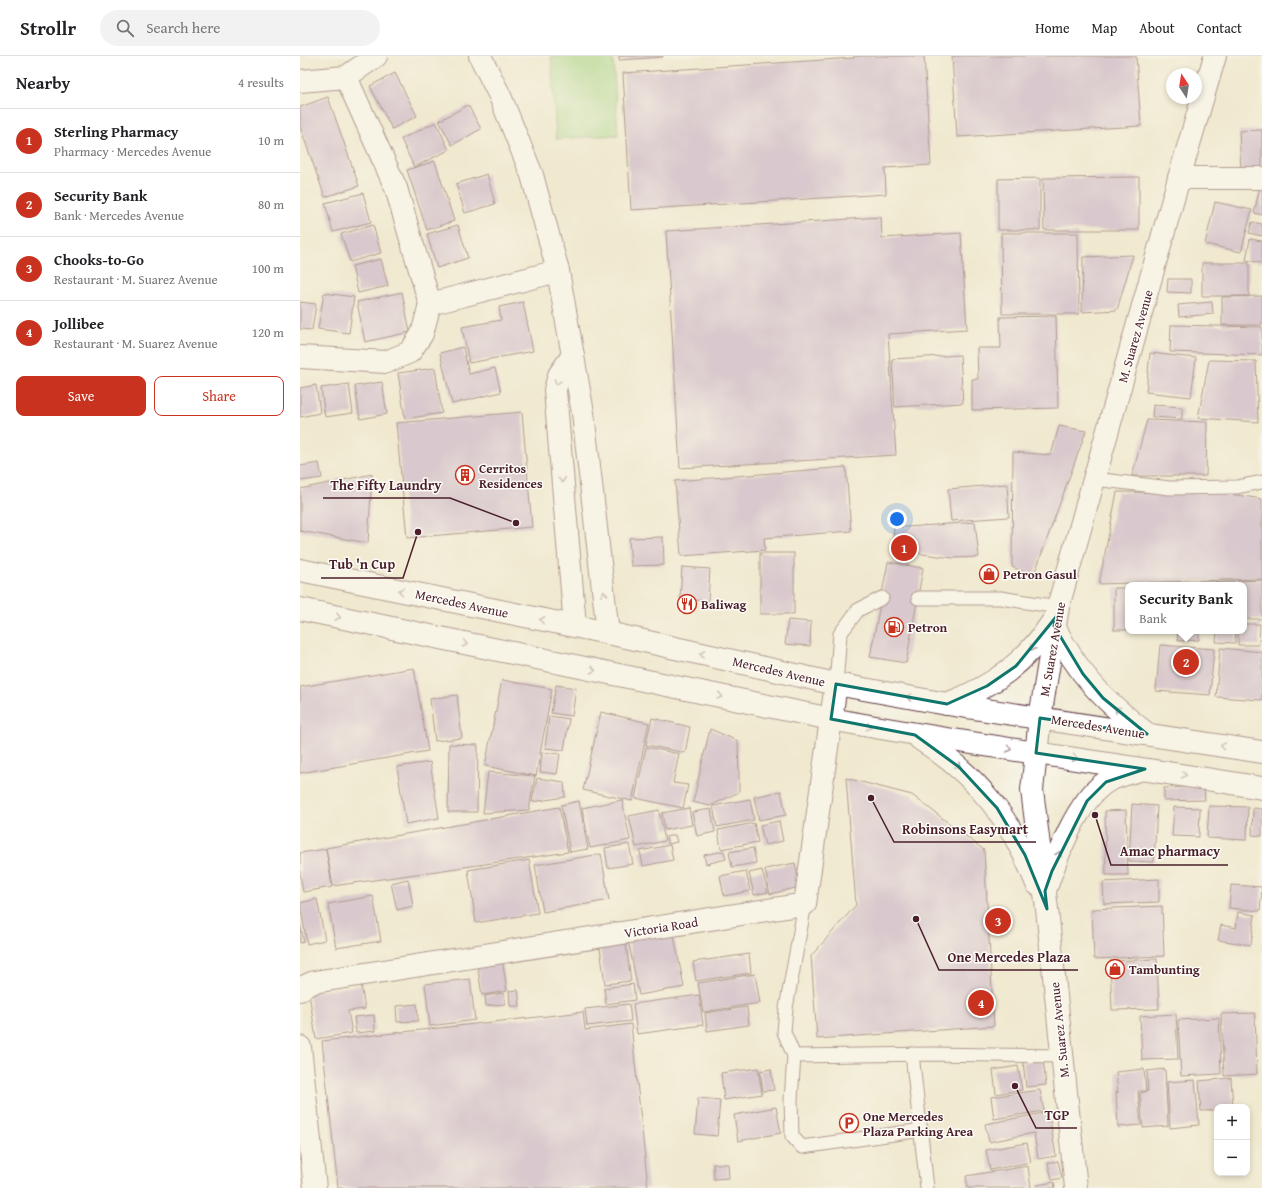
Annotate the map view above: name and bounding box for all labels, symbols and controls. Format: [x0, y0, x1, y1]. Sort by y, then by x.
search box [100, 10, 380, 46]
text: Strollr [20, 14, 76, 42]
icon: search [114, 17, 136, 39]
text: Search here [146, 17, 220, 38]
text: Home [1035, 18, 1070, 38]
text: Map [1092, 18, 1117, 38]
text: About [1139, 18, 1175, 38]
text: Contact [1197, 18, 1242, 38]
north arrow [1166, 68, 1202, 104]
text: Nearby [16, 70, 70, 95]
text: 4 results [238, 73, 284, 92]
text: Sterling Pharmacy [54, 121, 179, 142]
text: 1 [26, 131, 32, 150]
text: 10 m [258, 131, 284, 150]
text: Pharmacy · Mercedes Avenue [54, 142, 211, 161]
text: Security Bank [54, 185, 147, 206]
text: 2 [26, 195, 32, 214]
text: 80 m [258, 195, 284, 214]
text: Bank · Mercedes Avenue [54, 206, 184, 225]
text: Chooks-to-Go [54, 249, 144, 270]
text: 3 [26, 259, 32, 278]
text: 100 m [252, 259, 284, 278]
text: Restaurant · M. Suarez Avenue [54, 270, 218, 289]
street label: M. Suarez Avenue [1113, 287, 1158, 385]
text: Jollibee [54, 313, 104, 334]
text: 4 [26, 323, 32, 342]
text: 120 m [252, 323, 284, 342]
text: Restaurant · M. Suarez Avenue [54, 334, 218, 353]
button: Save [16, 376, 146, 416]
button: Share [154, 376, 284, 416]
one-way arrow [553, 378, 562, 385]
place label: Cerritos Residences [479, 459, 543, 493]
building icon: Cerritos Residences [454, 464, 476, 486]
callout: The Fifty Laundry [323, 472, 450, 498]
text: The Fifty Laundry [331, 475, 442, 495]
one-way arrow [557, 477, 566, 483]
your location [887, 509, 907, 529]
pin: 1 [891, 533, 917, 563]
callout: Tub 'n Cup [321, 552, 403, 578]
text: Tub 'n Cup [329, 554, 395, 574]
shop icon: Petron Gasul [978, 563, 1000, 585]
place label: Petron Gasul [1003, 565, 1077, 584]
popup [1125, 582, 1247, 634]
street label: Mercedes Avenue [414, 584, 510, 623]
one-way arrow [398, 587, 405, 595]
text: Security Bank [1139, 588, 1233, 609]
one-way arrow [599, 591, 608, 597]
restaurant icon: Baliwag [676, 593, 698, 615]
place label: Baliwag [701, 595, 747, 614]
street label: M. Suarez Avenue [1035, 600, 1070, 698]
text: Bank [1139, 609, 1167, 628]
one-way arrow [335, 613, 341, 621]
one-way arrow [539, 616, 546, 624]
fuel station icon: Petron [883, 616, 905, 638]
place label: Petron [908, 618, 948, 637]
one-way arrow [462, 639, 469, 647]
one-way arrow [1030, 643, 1037, 651]
pin: 2 [1173, 647, 1199, 677]
one-way arrow [699, 651, 705, 659]
street label: Mercedes Avenue [731, 652, 827, 691]
one-way arrow [590, 665, 596, 674]
one-way arrow [717, 692, 723, 700]
one-way arrow [906, 693, 912, 702]
one-way arrow [1114, 707, 1121, 714]
street label: Mercedes Avenue [1050, 710, 1146, 743]
one-way arrow [866, 722, 872, 730]
one-way arrow [1220, 742, 1227, 751]
one-way arrow [1006, 744, 1012, 753]
one-way arrow [1072, 753, 1078, 762]
one-way arrow [953, 762, 960, 769]
one-way arrow [1180, 770, 1187, 779]
callout: Robinsons Easymart [894, 816, 1036, 842]
text: Robinsons Easymart [902, 819, 1029, 839]
callout: Amac pharmacy [1111, 839, 1228, 865]
text: Amac pharmacy [1120, 841, 1221, 861]
one-way arrow [1054, 851, 1062, 859]
pin: 3 [985, 906, 1011, 936]
street label: Victoria Road [623, 912, 699, 943]
callout: One Mercedes Plaza [939, 944, 1078, 970]
text: One Mercedes Plaza [947, 947, 1071, 967]
shop icon: Tambunting [1104, 958, 1126, 980]
place label: Tambunting [1129, 960, 1200, 979]
street label: M. Suarez Avenue [1045, 981, 1074, 1079]
pin: 4 [968, 988, 994, 1018]
callout: TGP [1036, 1102, 1077, 1128]
map controls [1214, 1104, 1250, 1176]
button: + [1214, 1104, 1250, 1140]
text: TGP [1045, 1105, 1069, 1125]
place label: One Mercedes Plaza Parking Area [863, 1107, 973, 1141]
parking icon: One Mercedes Plaza Parking Area [838, 1112, 860, 1134]
button: − [1214, 1140, 1250, 1176]

